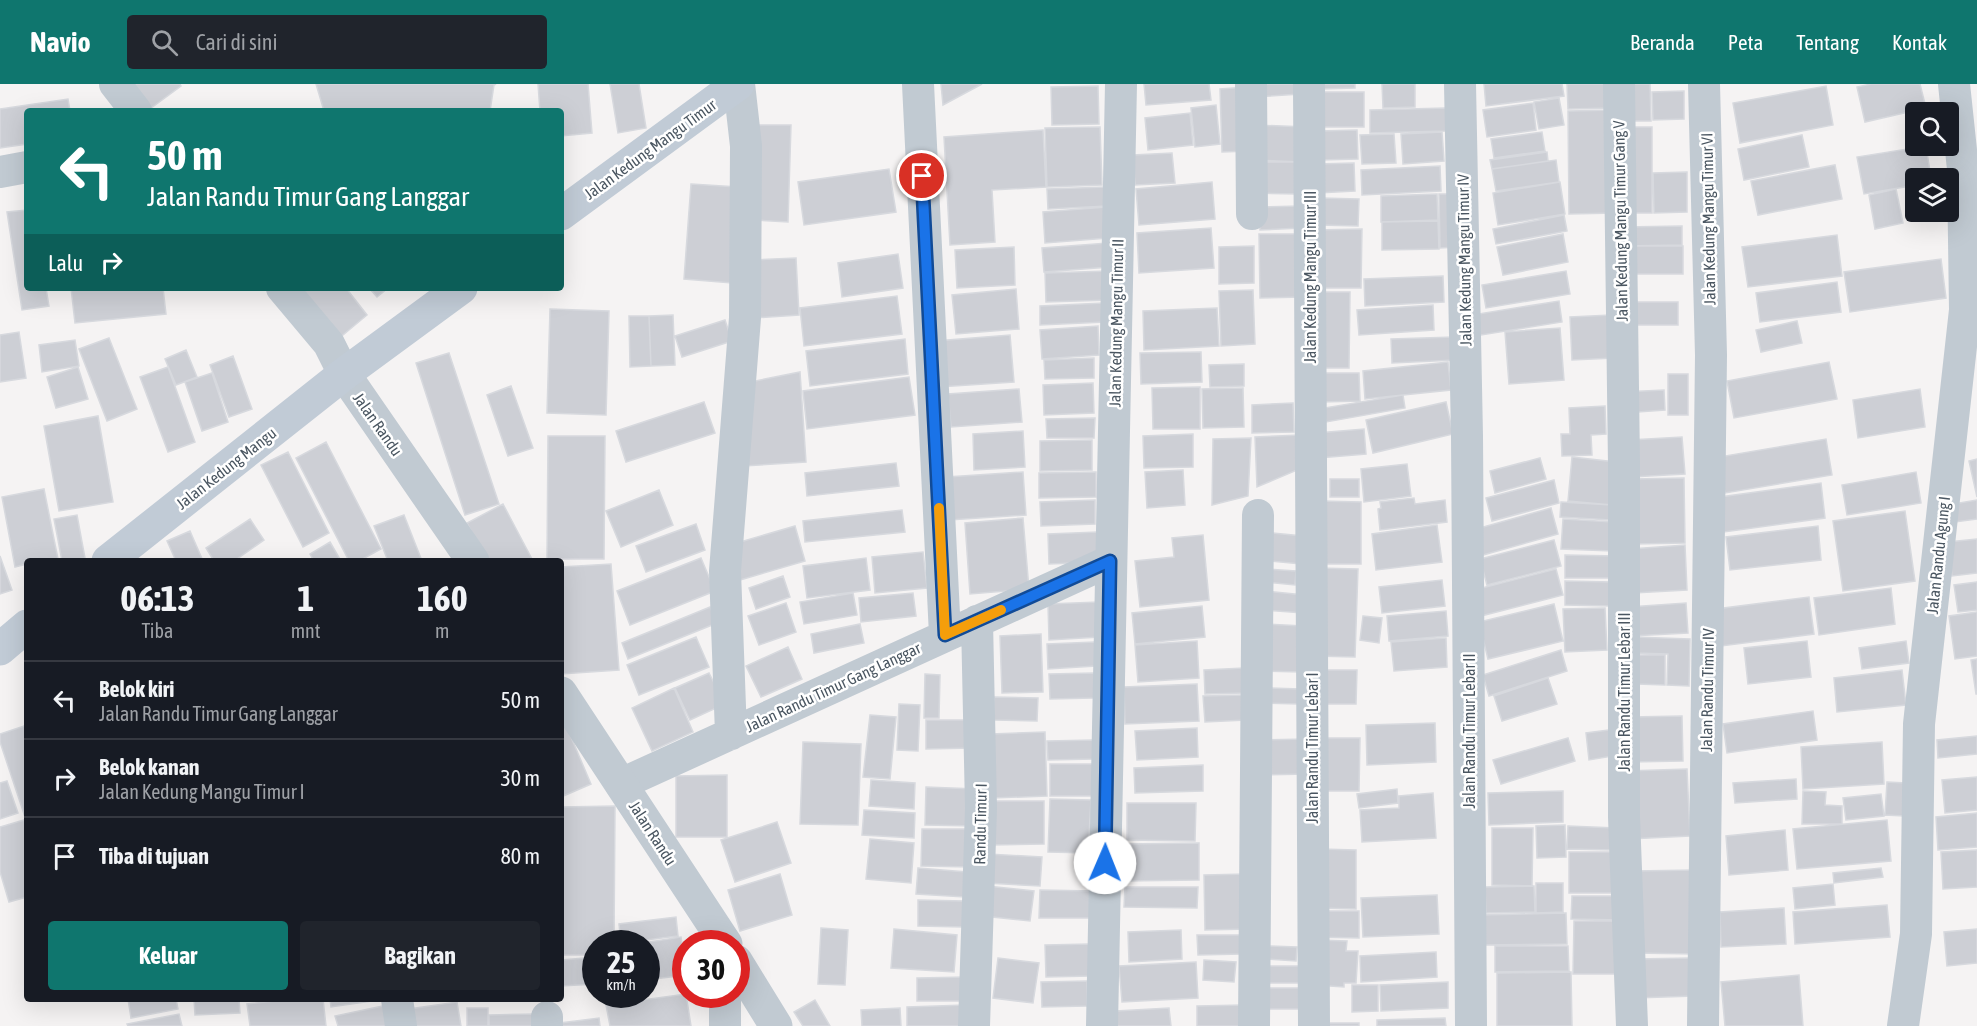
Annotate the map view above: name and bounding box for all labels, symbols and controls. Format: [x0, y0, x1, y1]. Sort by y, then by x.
search box [127, 15, 547, 69]
text: Navio [30, 26, 91, 58]
icon: search [148, 26, 181, 59]
text: Cari di sini [196, 29, 277, 55]
text: Beranda [1630, 30, 1695, 54]
text: Peta [1728, 30, 1763, 54]
text: Tentang [1796, 30, 1859, 54]
text: Kontak [1892, 30, 1947, 54]
street label: Jalan Kedung Mangu Timur [581, 95, 720, 204]
map controls [1905, 102, 1959, 222]
button: search [1905, 102, 1959, 156]
street label: Jalan Kedung Mangu Timur Gang V [1609, 120, 1632, 322]
text: 50 m [147, 131, 222, 179]
icon: left [48, 132, 126, 210]
street label: Jalan Kedung Mangu Timur VI [1697, 133, 1720, 305]
pin [896, 150, 947, 201]
icon: arrive [905, 159, 938, 192]
button: layers [1905, 168, 1959, 222]
street label: Jalan Kedung Mangu Timur IV [1453, 174, 1476, 346]
text: Jalan Randu Timur Gang Langgar [147, 181, 469, 212]
street label: Jalan Kedung Mangu Timur III [1301, 191, 1320, 363]
street label: Jalan Kedung Mangu Timur II [1106, 239, 1127, 407]
icon: right [95, 246, 128, 279]
text: Lalu [48, 250, 83, 276]
street label: Jalan Randu [350, 389, 406, 459]
street label: Jalan Kedung Mangu [173, 423, 280, 513]
street label: Jalan Randu Agung I [1923, 495, 1954, 615]
text: 06:13 [120, 577, 194, 619]
text: 1 [297, 577, 314, 619]
text: 160 [417, 577, 468, 619]
street label: Jalan Randu Timur Lebar III [1615, 612, 1633, 772]
text: Tiba [141, 619, 173, 642]
text: mnt [291, 619, 321, 642]
text: m [435, 619, 449, 642]
street label: Jalan Randu Timur IV [1697, 628, 1717, 752]
street label: Jalan Randu Timur Gang Langgar [743, 638, 924, 736]
street label: Jalan Randu Timur Lebar II [1460, 654, 1478, 809]
street label: Jalan Randu Timur Lebar I [1303, 673, 1321, 823]
text: Belok kiri [99, 676, 174, 702]
icon: left [48, 684, 81, 717]
text: 50 m [500, 687, 540, 713]
text: Jalan Randu Timur Gang Langgar [99, 702, 338, 725]
text: Belok kanan [99, 754, 200, 780]
icon: right [48, 762, 81, 795]
text: 30 m [500, 765, 540, 791]
text: Jalan Kedung Mangu Timur I [99, 780, 304, 803]
street label: Randu Timur I [970, 783, 990, 865]
street label: Jalan Randu [626, 798, 680, 868]
position arrow [1073, 831, 1137, 895]
icon: arrive [48, 840, 81, 873]
text: Tiba di tujuan [99, 843, 209, 869]
text: 80 m [500, 843, 540, 869]
button: Keluar [48, 921, 288, 990]
button: Bagikan [300, 921, 540, 990]
speed limit sign: 30 [672, 930, 750, 1008]
text: 25 [607, 945, 635, 979]
text: km/h [606, 976, 636, 993]

